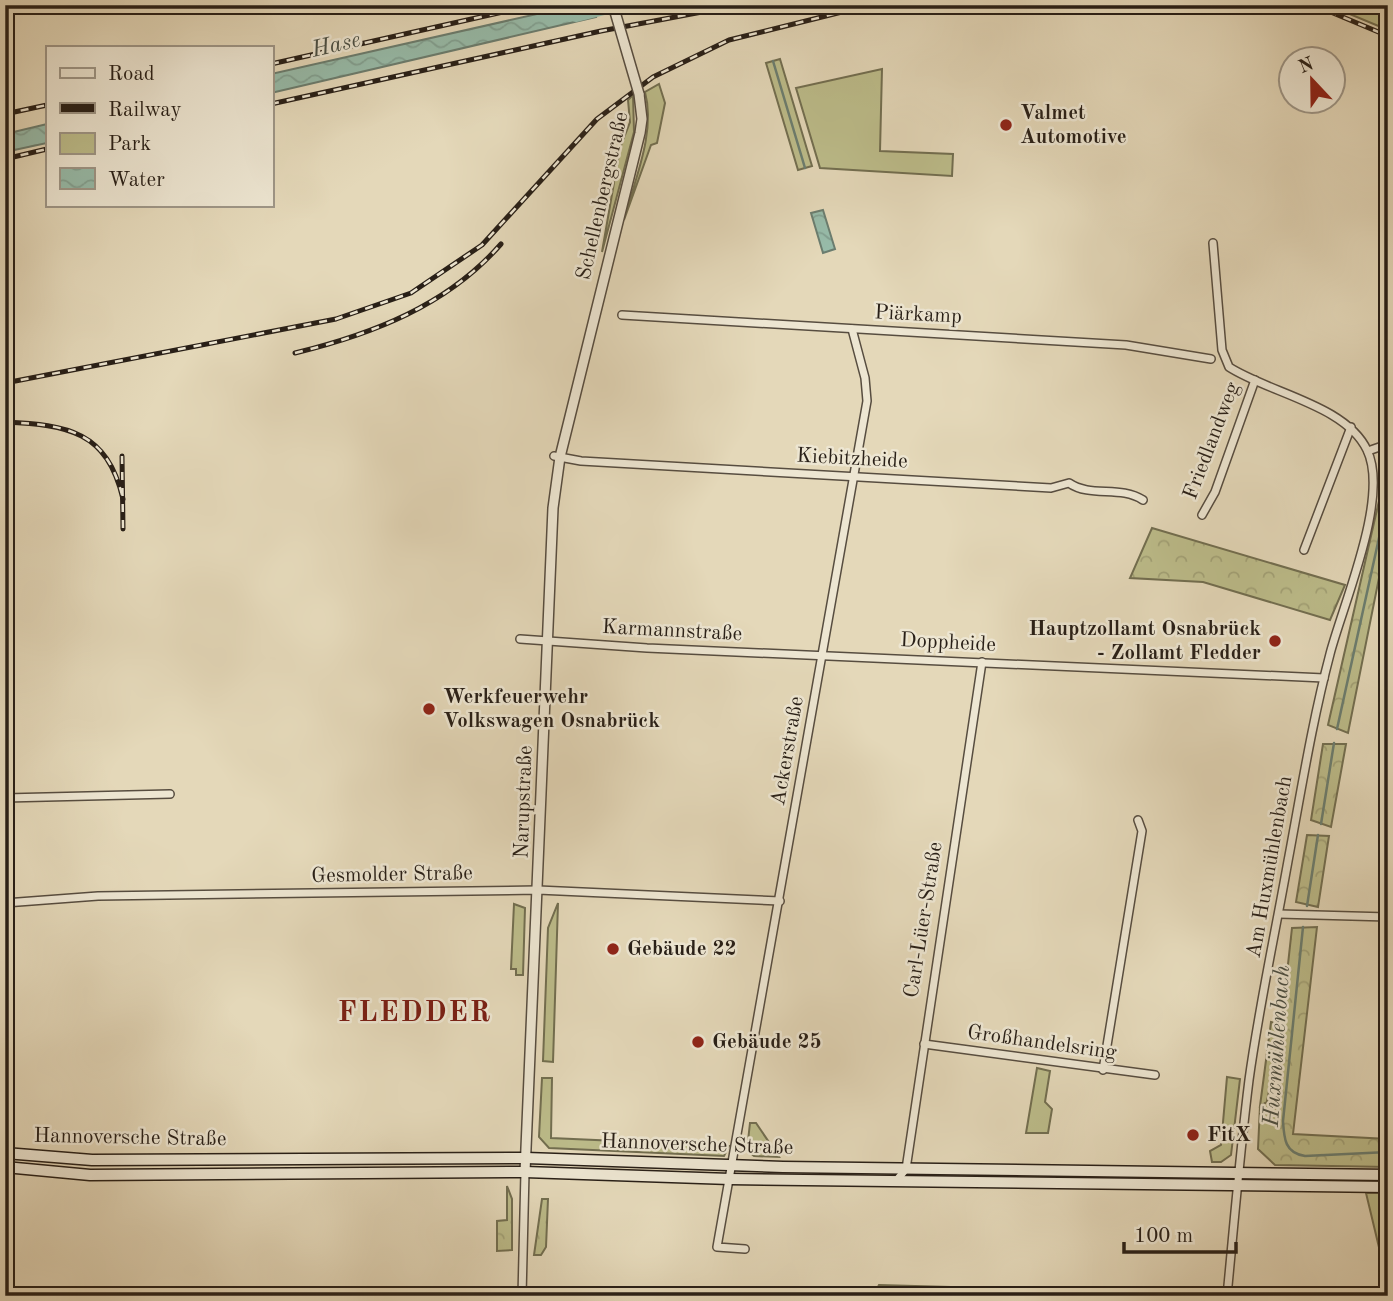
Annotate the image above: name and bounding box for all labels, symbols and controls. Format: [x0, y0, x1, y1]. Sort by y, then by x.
water label: Hase [308, 28, 363, 62]
legend [46, 46, 273, 206]
north arrow [1278, 46, 1348, 116]
text: N [1296, 55, 1317, 78]
text: Road [108, 64, 155, 85]
text: Railway [108, 100, 182, 121]
place label: Valmet Automotive [1020, 103, 1127, 148]
street label: Schellenbergstraße [573, 110, 633, 282]
marker: Valmet Automotive [998, 117, 1014, 133]
text: Park [108, 134, 151, 155]
text: Water [108, 170, 165, 191]
street label: Piärkamp [874, 302, 962, 328]
street label: Friedlandweg [1180, 379, 1244, 503]
street label: Kiebitzheide [796, 446, 908, 472]
street label: Karmannstraße [601, 617, 743, 645]
place label: Hauptzollamt Osnabrück - Zollamt Fledder [1029, 619, 1261, 664]
street label: Doppheide [900, 630, 996, 656]
marker: Hauptzollamt Osnabrück - Zollamt Fledder [1267, 633, 1283, 649]
place label: Werkfeuerwehr Volkswagen Osnabrück [443, 687, 660, 732]
street label: Ackerstraße [768, 695, 808, 807]
marker: Werkfeuerwehr Volkswagen Osnabrück [421, 701, 437, 717]
street label: Narupstraße [512, 745, 536, 859]
street label: Am Huxmühlenbach [1244, 774, 1296, 960]
street label: Carl-Lüer-Straße [901, 840, 947, 1000]
street label: Gesmolder Straße [311, 863, 473, 887]
place label: Gebäude 22 [627, 939, 737, 960]
marker: Gebäude 22 [605, 941, 621, 957]
water label: Huxmühlenbach [1260, 964, 1294, 1129]
district label: FLEDDER [338, 1000, 492, 1028]
street label: Großhandelsring [966, 1022, 1119, 1064]
place label: Gebäude 25 [712, 1032, 822, 1053]
marker: Gebäude 25 [690, 1034, 706, 1050]
place label: FitX [1207, 1125, 1251, 1146]
street label: Hannoversche Straße [33, 1126, 227, 1150]
marker: FitX [1185, 1127, 1201, 1143]
street label: Hannoversche Straße [600, 1131, 794, 1159]
scale bar [1124, 1210, 1236, 1254]
text: 100 m [1134, 1226, 1193, 1247]

